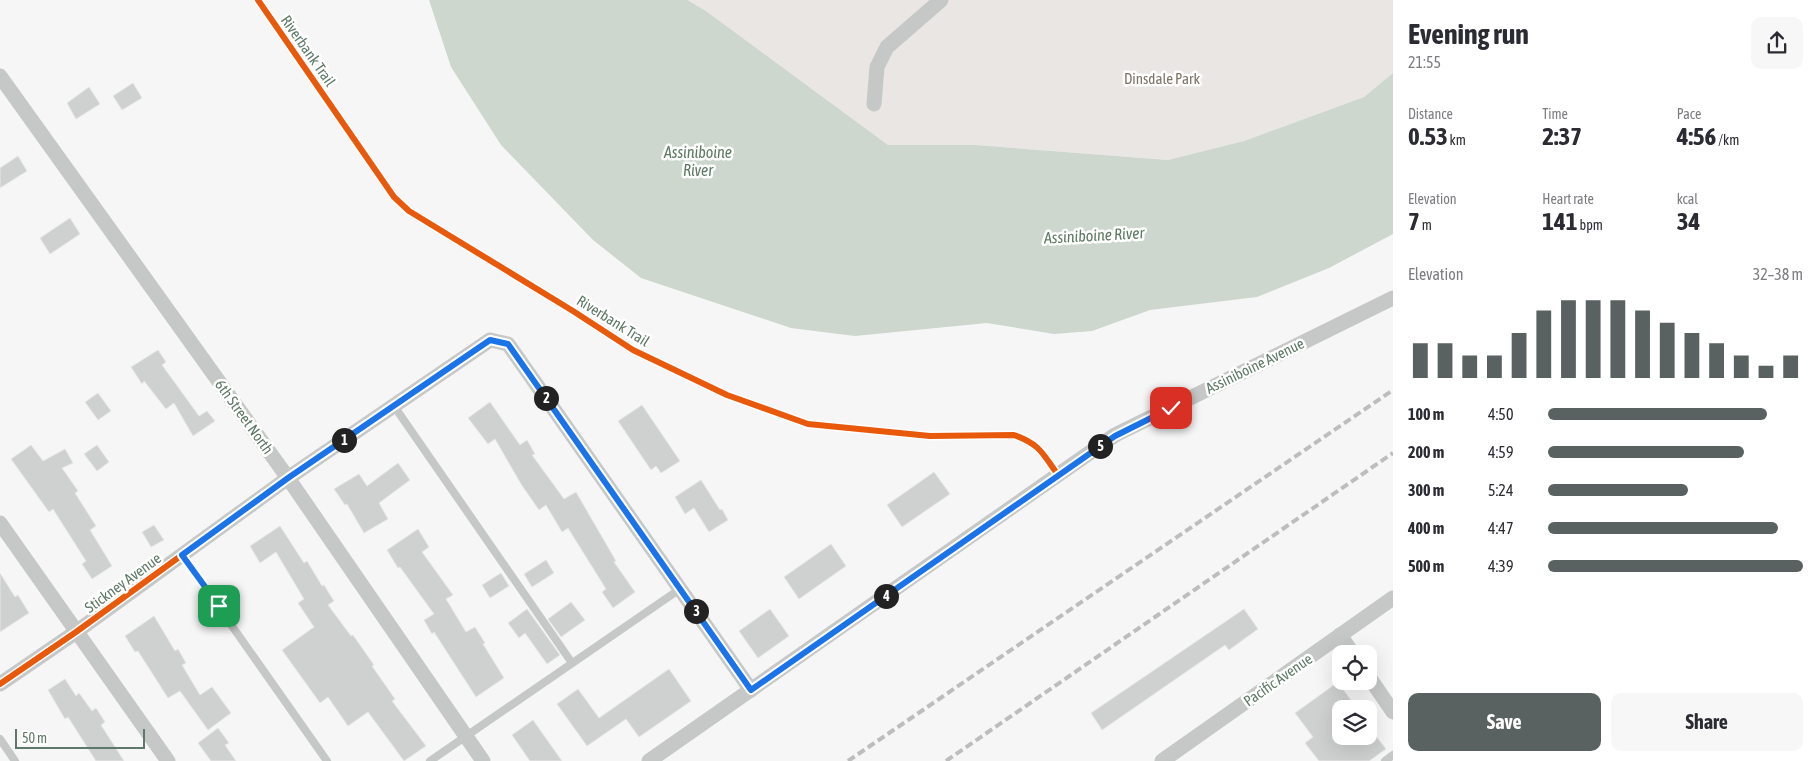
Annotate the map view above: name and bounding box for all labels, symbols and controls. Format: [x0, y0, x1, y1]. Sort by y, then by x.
street label: Riverbank Trail [278, 12, 339, 89]
button: share [1751, 17, 1803, 69]
text: Evening run [1408, 18, 1529, 50]
text: 21:55 [1408, 53, 1441, 71]
park label: Dinsdale Park [1124, 70, 1201, 87]
text: Distance [1408, 106, 1453, 122]
text: Time [1542, 106, 1568, 122]
text: Pace [1677, 106, 1701, 122]
text: 0.53 [1408, 122, 1448, 150]
text: 2:37 [1542, 122, 1582, 150]
text: 4:56 [1677, 122, 1716, 150]
text: km [1448, 132, 1466, 148]
text: /km [1716, 132, 1739, 148]
water label: Assiniboine River [663, 143, 732, 179]
text: Elevation [1408, 191, 1457, 207]
text: Heart rate [1542, 191, 1594, 207]
text: kcal [1677, 191, 1698, 207]
text: 7 [1408, 207, 1420, 235]
text: 141 [1542, 207, 1578, 235]
text: 34 [1677, 207, 1700, 235]
text: m [1420, 217, 1432, 233]
text: bpm [1578, 217, 1603, 233]
water label: Assiniboine River [1042, 223, 1146, 247]
text: Elevation [1408, 265, 1463, 283]
text: 32–38 m [1753, 265, 1803, 283]
street label: Riverbank Trail [574, 292, 653, 350]
street label: Assiniboine Avenue [1203, 334, 1307, 397]
street label: 6th Street North [212, 376, 277, 457]
pin: 2 [534, 386, 558, 410]
pin [1150, 387, 1192, 429]
text: 2 [543, 390, 550, 406]
icon: check [1157, 394, 1185, 422]
text: 100 m [1408, 405, 1444, 423]
text: 4:50 [1488, 405, 1513, 423]
pin: 1 [332, 428, 356, 452]
text: 1 [341, 432, 348, 448]
pin: 5 [1088, 434, 1112, 458]
text: 5 [1097, 438, 1104, 454]
text: 200 m [1408, 443, 1444, 461]
text: 4:59 [1488, 443, 1513, 461]
text: 300 m [1408, 481, 1444, 499]
text: 5:24 [1488, 481, 1513, 499]
text: 400 m [1408, 519, 1444, 537]
text: 4:47 [1488, 519, 1513, 537]
street label: Stickney Avenue [81, 549, 164, 616]
text: 500 m [1408, 557, 1444, 575]
text: 4:39 [1488, 557, 1513, 575]
pin: 4 [874, 584, 898, 608]
pin [198, 585, 240, 627]
text: 4 [883, 588, 890, 604]
icon: arrive [205, 592, 233, 620]
pin: 3 [684, 598, 708, 624]
text: 3 [693, 603, 700, 619]
map controls [1332, 645, 1377, 745]
button: locate [1332, 645, 1377, 690]
street label: Pacific Avenue [1240, 650, 1315, 709]
button: Save [1408, 693, 1601, 751]
button: Share [1611, 693, 1803, 751]
button: layers [1332, 700, 1377, 745]
scale bar [15, 726, 145, 749]
text: 50 m [22, 730, 47, 746]

